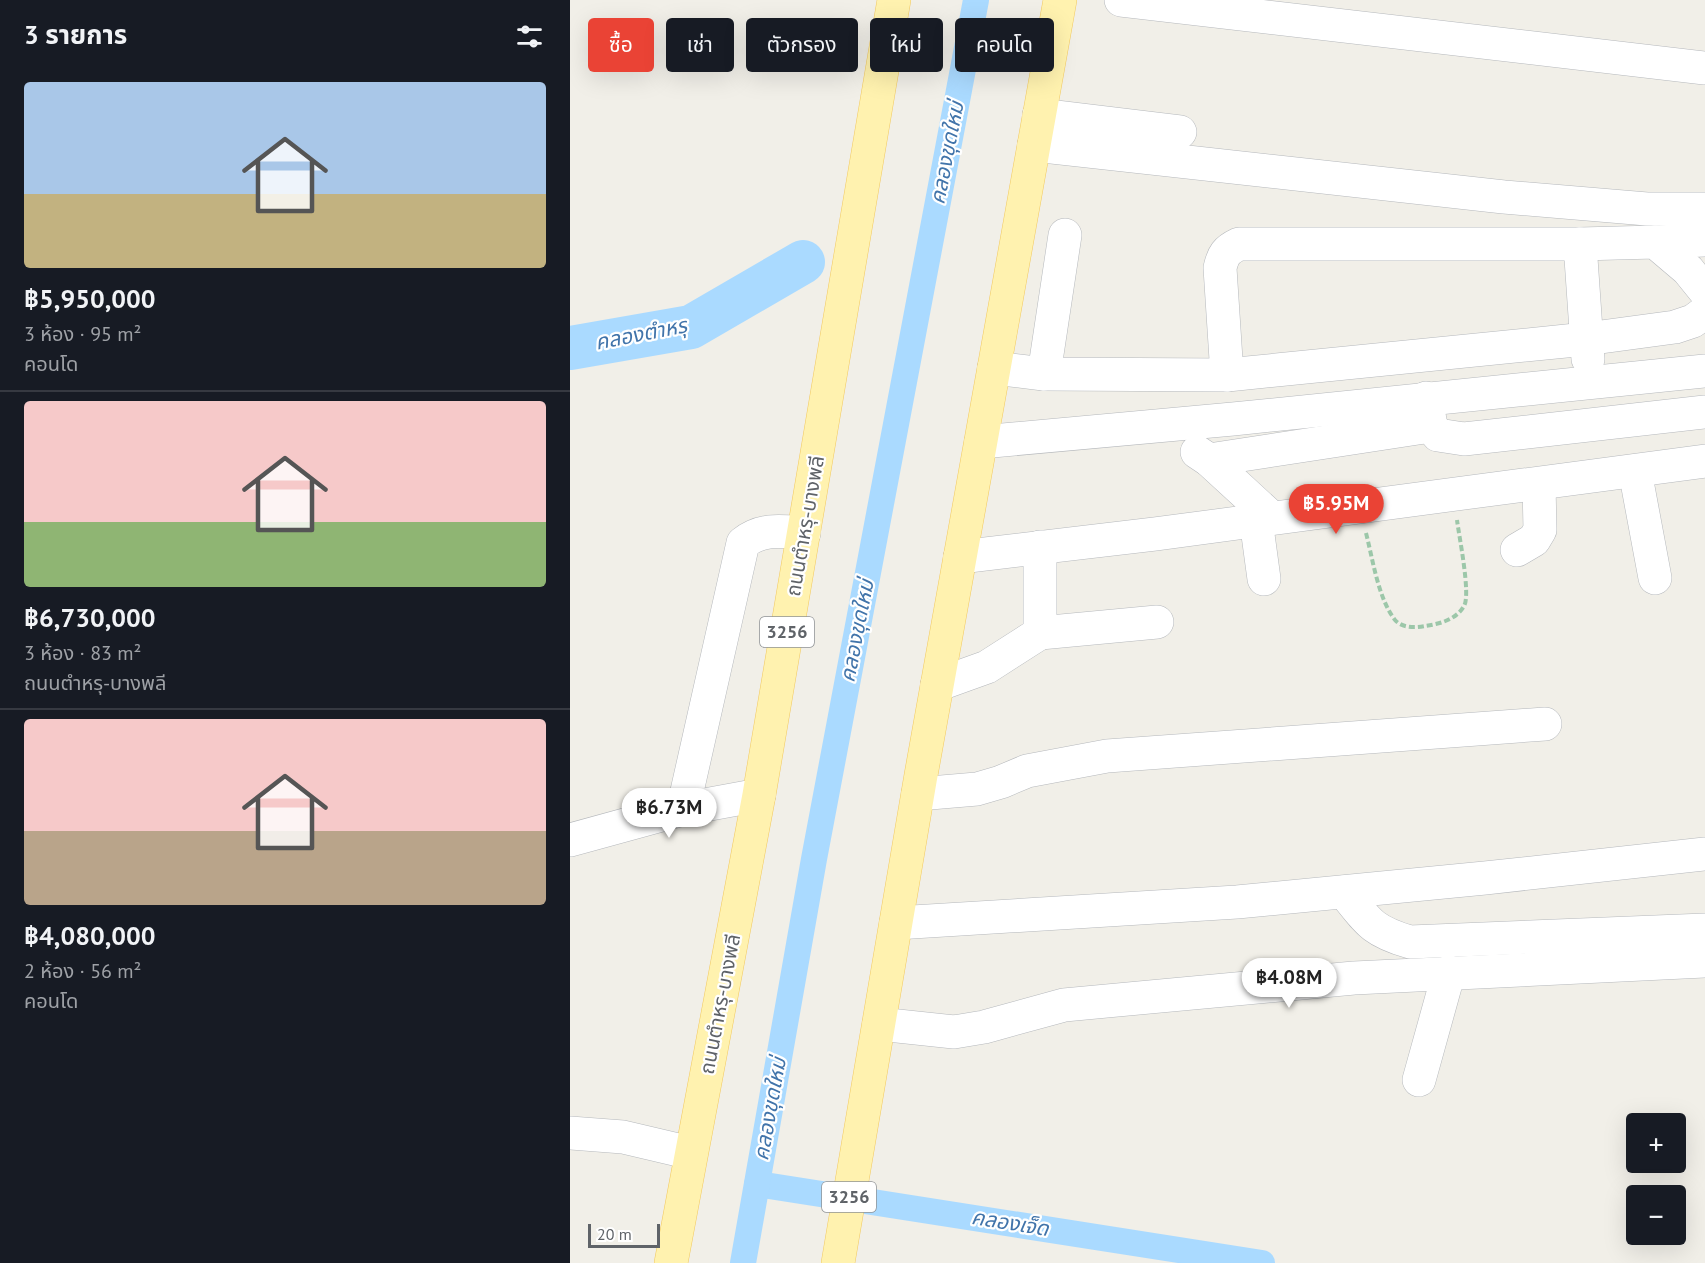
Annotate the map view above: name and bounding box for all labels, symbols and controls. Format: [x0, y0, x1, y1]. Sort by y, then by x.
text: 3 รายการ [24, 18, 127, 51]
chip: ซื้อ [588, 18, 654, 72]
chip: เช่า [666, 18, 734, 72]
chip: ตัวกรอง [746, 18, 858, 72]
chip: ใหม่ [870, 18, 943, 72]
chip: คอนโด [955, 18, 1054, 72]
icon: filters [513, 20, 546, 53]
water label: คลองขุดใหม่ [923, 96, 970, 206]
icon: home [231, 121, 339, 229]
text: ฿5,950,000 [24, 282, 155, 315]
water label: คลองตำหรุ [593, 311, 691, 356]
text: 3 ห้อง · 95 m² [24, 321, 141, 347]
text: คอนโด [24, 351, 78, 377]
icon: home [231, 440, 339, 548]
street label: ถนนตำหรุ-บางพลี [780, 454, 830, 598]
pin: ฿5.95M [1287, 484, 1385, 535]
text: ฿5.95M [1303, 490, 1369, 516]
water label: คลองขุดใหม่ [833, 574, 880, 684]
text: ฿6,730,000 [24, 601, 155, 634]
road number: 3256 [760, 617, 814, 647]
text: 3 ห้อง · 83 m² [24, 640, 141, 666]
text: ถนนตำหรุ-บางพลี [24, 670, 166, 696]
icon: home [231, 758, 339, 866]
pin: ฿6.73M [620, 788, 718, 839]
text: ฿6.73M [636, 794, 702, 820]
text: ฿4,080,000 [24, 919, 155, 952]
street label: ถนนตำหรุ-บางพลี [694, 932, 746, 1076]
text: 2 ห้อง · 56 m² [24, 958, 141, 984]
pin: ฿4.08M [1240, 958, 1338, 1009]
text: ฿4.08M [1256, 964, 1322, 990]
text: คอนโด [24, 988, 78, 1014]
water label: คลองขุดใหม่ [747, 1052, 792, 1162]
map controls [1626, 1113, 1686, 1245]
button: + [1626, 1113, 1686, 1173]
road number: 3256 [822, 1182, 876, 1212]
button: − [1626, 1185, 1686, 1245]
water label: คลองเจ็ด [969, 1203, 1052, 1242]
scale bar [588, 1221, 660, 1248]
text: 20 m [597, 1224, 632, 1244]

